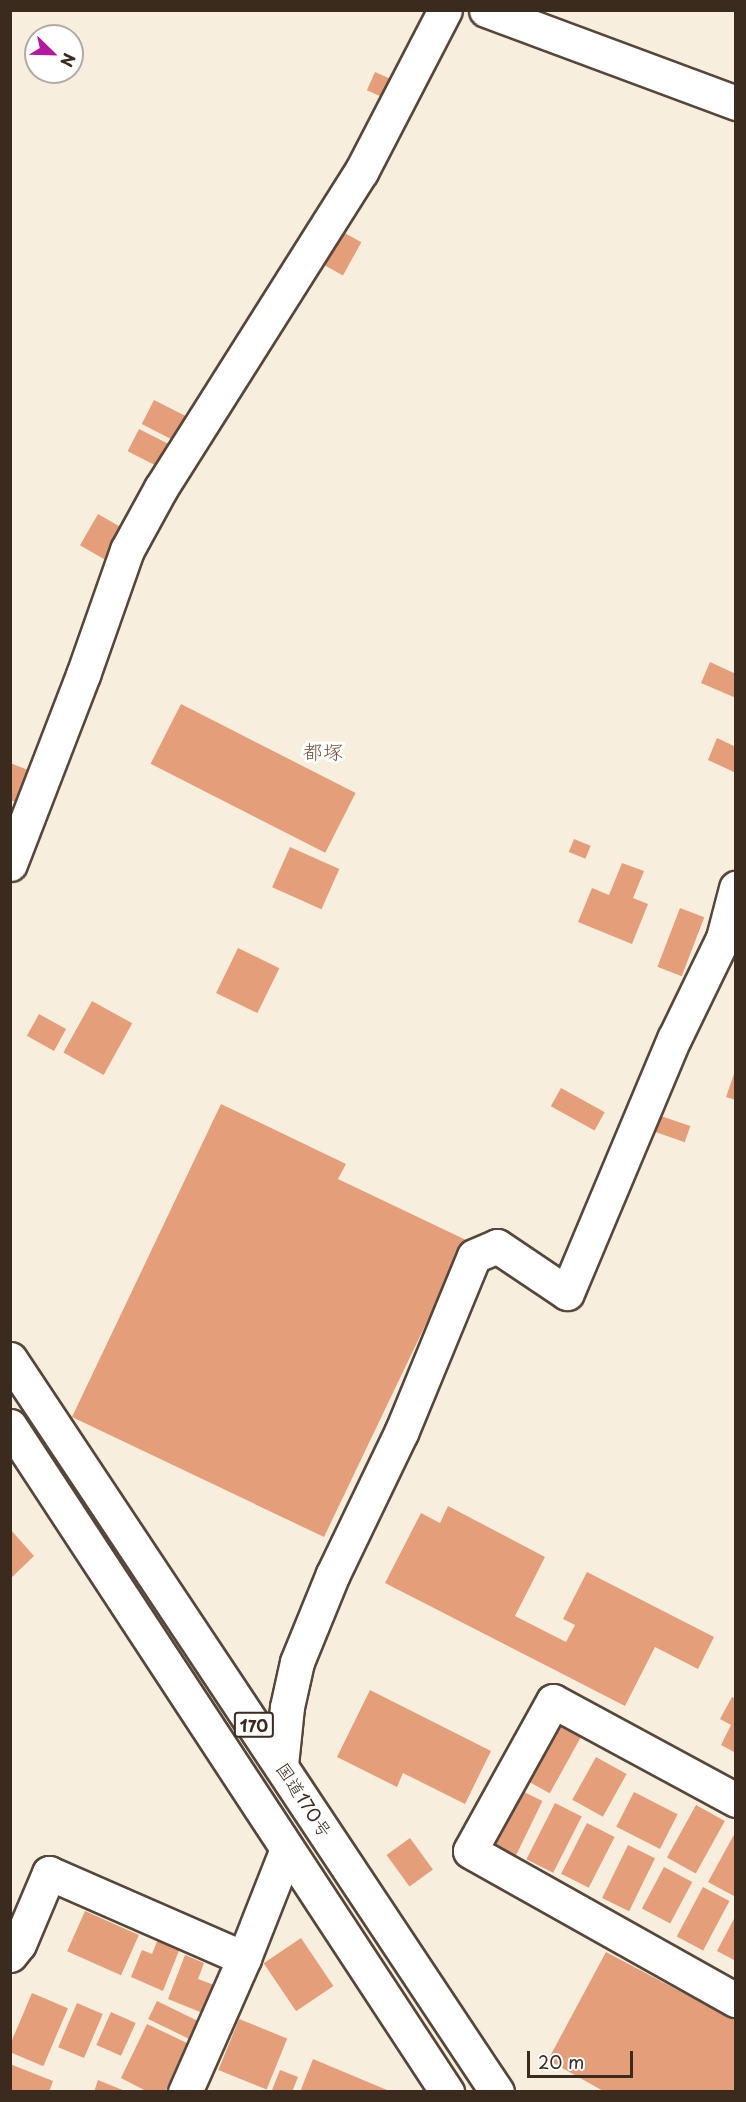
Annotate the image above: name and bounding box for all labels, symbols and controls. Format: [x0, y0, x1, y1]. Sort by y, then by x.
north arrow [24, 24, 84, 84]
text: N [55, 50, 82, 71]
district label: 都塚 [303, 739, 343, 763]
road number: 170 [233, 1712, 275, 1738]
street label: 国道170号 [272, 1759, 336, 1841]
scale bar [530, 2039, 636, 2077]
text: 20 m [538, 2048, 584, 2075]

